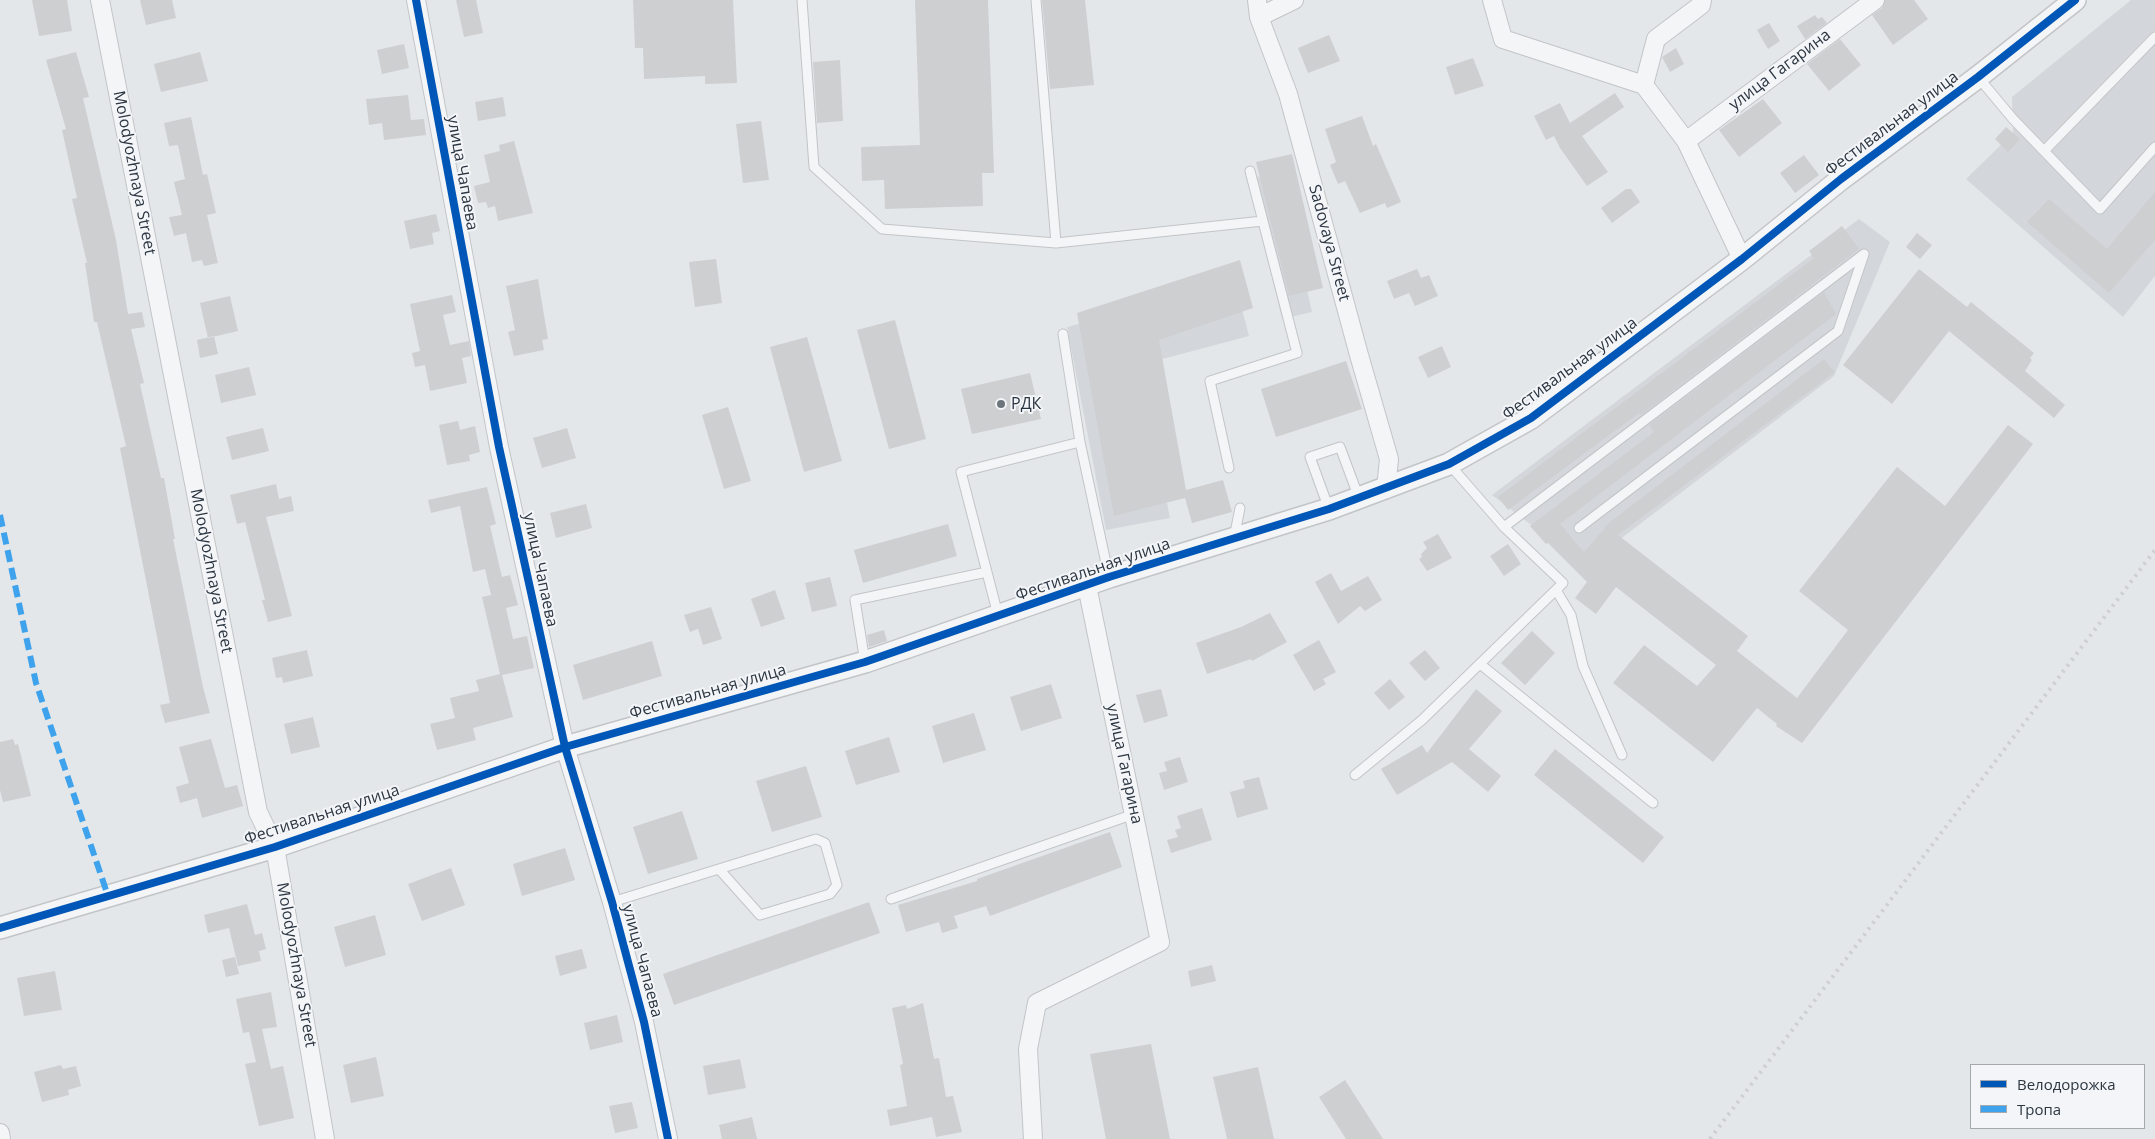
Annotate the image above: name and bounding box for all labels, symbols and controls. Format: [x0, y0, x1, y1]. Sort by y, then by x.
street label: улица Гагарина [1725, 26, 1835, 114]
street label: Фестивальная улица [1822, 68, 1962, 180]
street label: Molodyozhnaya Street [109, 89, 159, 257]
street label: улица Чапаева [442, 114, 482, 232]
street label: Sadovaya Street [1304, 183, 1354, 303]
street label: Фестивальная улица [1499, 314, 1641, 424]
place label: РДК [1011, 394, 1041, 414]
marker: РДК [995, 398, 1007, 410]
street label: Molodyozhnaya Street [186, 487, 236, 655]
street label: улица Чапаева [519, 511, 561, 629]
street label: Фестивальная улица [1013, 535, 1173, 605]
street label: Фестивальная улица [627, 660, 789, 724]
street label: улица Гагарина [1102, 702, 1146, 826]
street label: Фестивальная улица [242, 781, 402, 849]
street label: Molodyozhnaya Street [272, 881, 320, 1049]
street label: улица Чапаева [618, 902, 666, 1020]
legend [1970, 1064, 2145, 1129]
text: Велодорожка [2017, 1074, 2116, 1094]
text: Тропа [2017, 1099, 2061, 1119]

